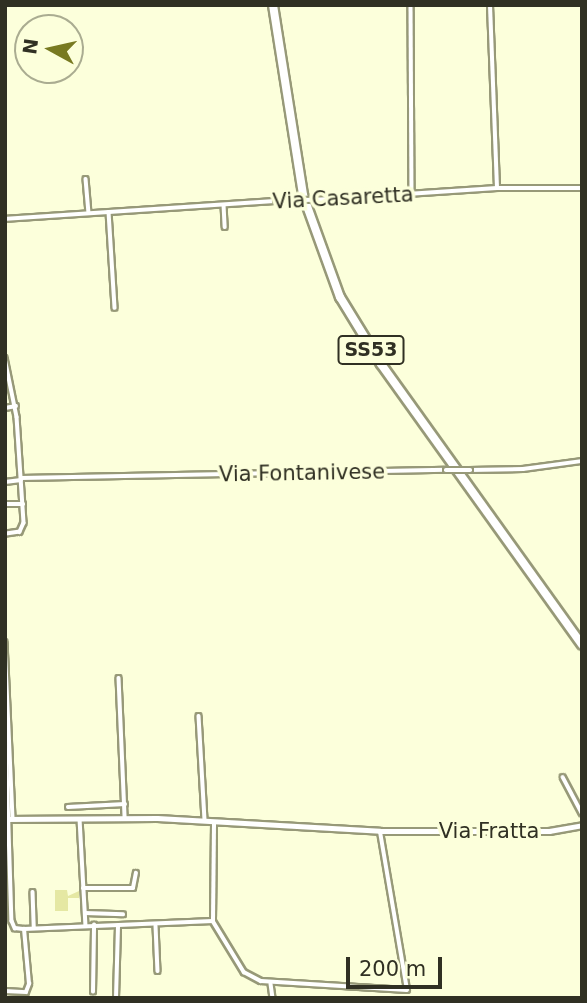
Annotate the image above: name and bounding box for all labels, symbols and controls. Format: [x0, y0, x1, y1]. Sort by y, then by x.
north arrow [14, 14, 84, 84]
text: N [18, 37, 42, 56]
street label: Via Casaretta [272, 182, 414, 214]
road number: SS53 [336, 334, 406, 366]
street label: Via Fontanivese [219, 459, 385, 487]
street label: Via Fratta [439, 818, 539, 844]
scale bar [349, 944, 445, 988]
text: 200 m [359, 957, 426, 981]

